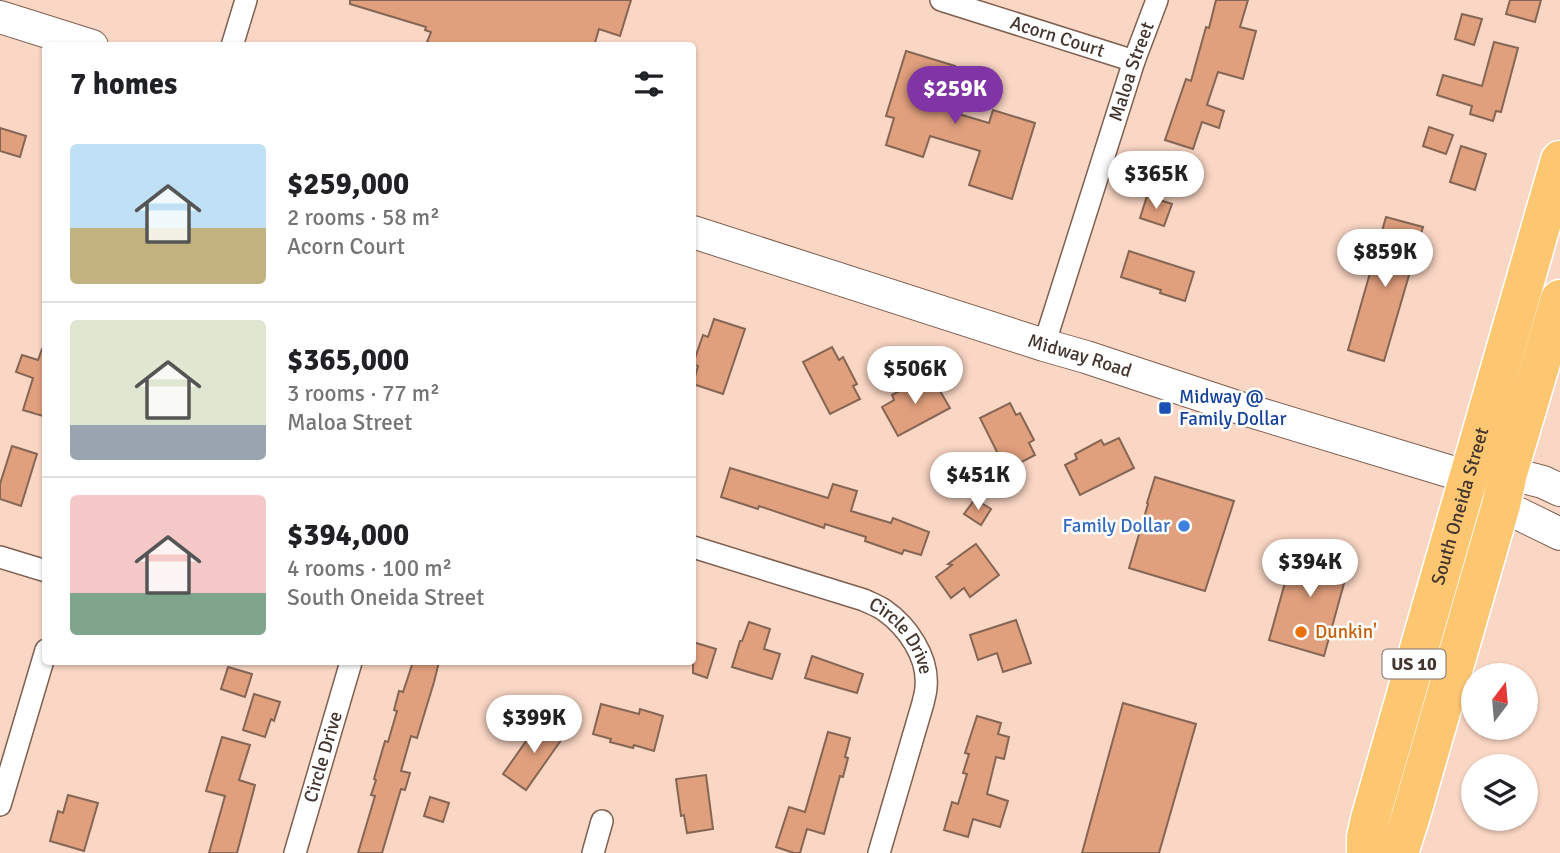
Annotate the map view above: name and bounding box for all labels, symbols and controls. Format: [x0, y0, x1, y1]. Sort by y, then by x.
street label: Acorn Court [1007, 11, 1108, 63]
street label: Maloa Street [1104, 18, 1160, 124]
icon: filters [630, 65, 668, 103]
text: 7 homes [70, 66, 177, 103]
pin: $259K [906, 66, 1004, 126]
text: $259K [923, 74, 987, 103]
pin: $365K [1107, 152, 1205, 211]
text: $365K [1124, 159, 1188, 188]
text: $259,000 [287, 166, 409, 203]
icon: home [126, 172, 210, 256]
text: 2 rooms · 58 m² [287, 203, 440, 232]
pin: $859K [1336, 230, 1434, 289]
text: Acorn Court [287, 232, 405, 261]
text: $859K [1353, 237, 1417, 266]
street label: Midway Road [1025, 329, 1135, 383]
text: $365,000 [287, 342, 409, 379]
pin: $506K [866, 346, 964, 406]
icon: home [126, 348, 210, 432]
text: $506K [883, 354, 947, 383]
text: 3 rooms · 77 m² [287, 379, 440, 408]
place label: Midway @ Family Dollar [1179, 385, 1286, 431]
marker: Midway @ Family Dollar [1157, 400, 1173, 416]
text: Maloa Street [287, 408, 412, 437]
street label: South Oneida Street [1426, 424, 1494, 588]
pin: $451K [929, 452, 1027, 512]
text: $451K [946, 460, 1010, 489]
place label: Family Dollar [1063, 514, 1170, 538]
text: $394,000 [287, 517, 409, 554]
marker: Family Dollar [1176, 518, 1192, 534]
icon: home [126, 523, 210, 607]
pin: $394K [1261, 540, 1359, 599]
text: $394K [1278, 547, 1342, 576]
text: 4 rooms · 100 m² [287, 554, 452, 583]
text: South Oneida Street [287, 583, 484, 612]
street label: Circle Drive [865, 592, 938, 676]
place label: Dunkin' [1315, 620, 1377, 644]
marker: Dunkin' [1293, 624, 1309, 640]
road number: US 10 [1382, 650, 1446, 678]
north arrow [1461, 663, 1538, 740]
map controls [1461, 663, 1538, 831]
pin: $399K [485, 696, 583, 755]
text: $399K [502, 703, 566, 732]
street label: Circle Drive [298, 709, 348, 805]
button: layers [1461, 754, 1538, 831]

